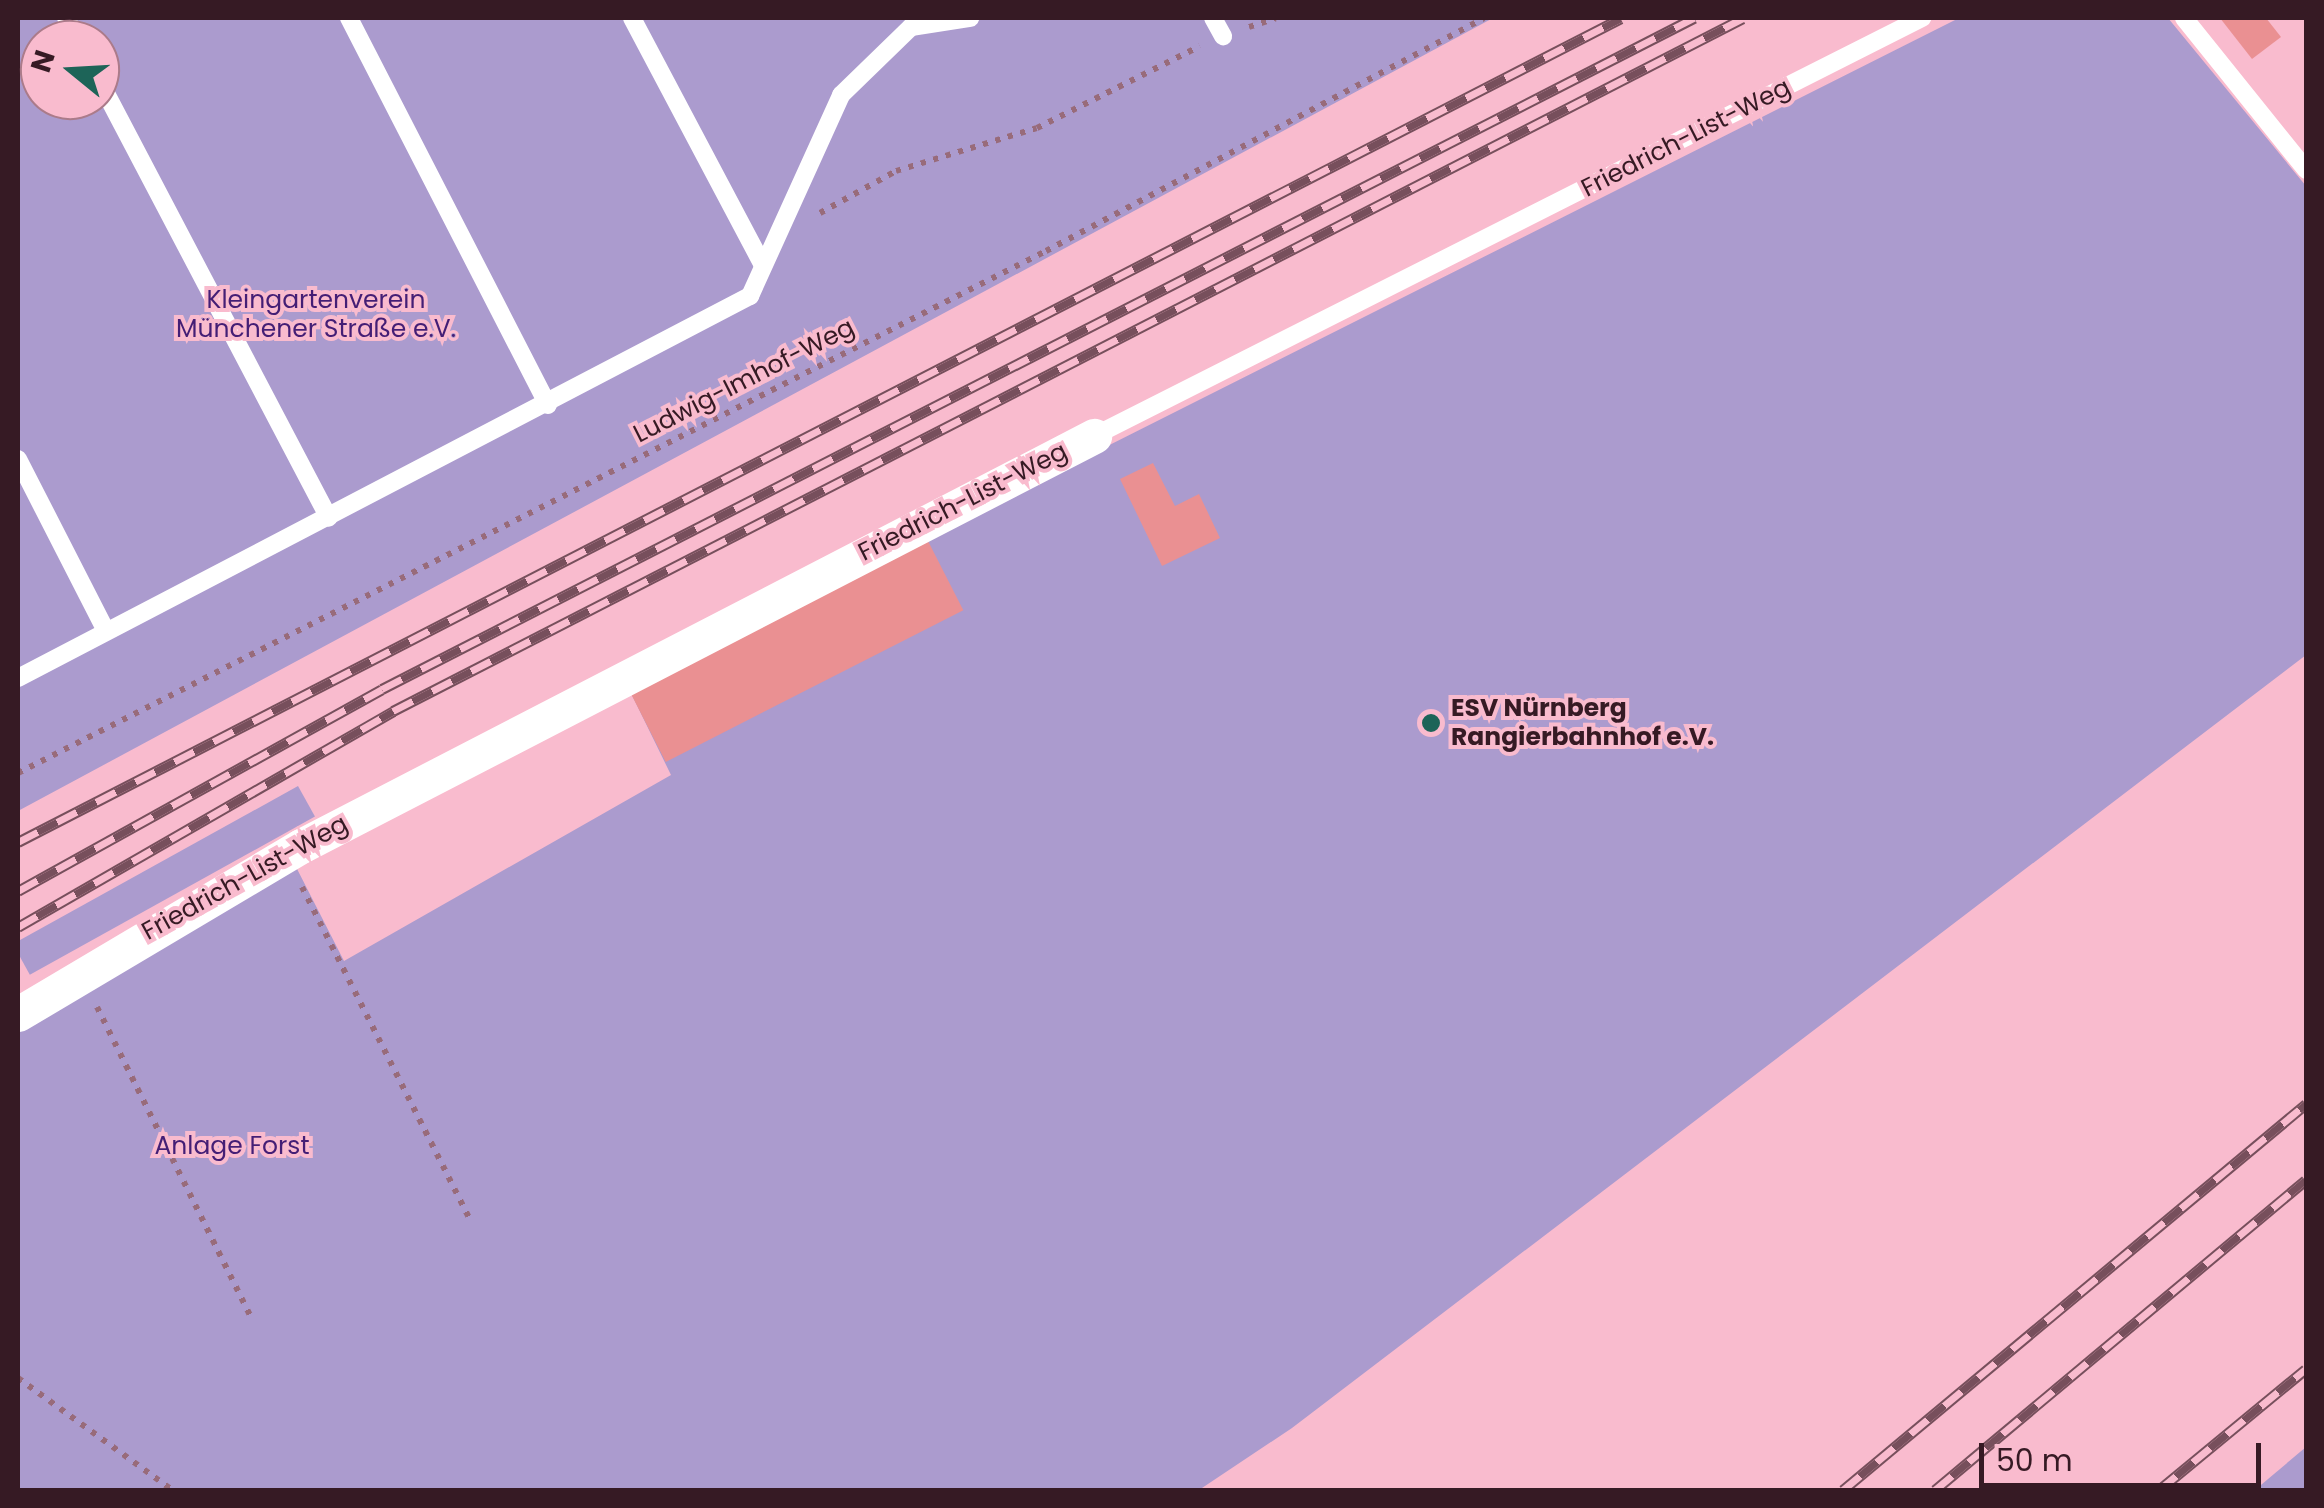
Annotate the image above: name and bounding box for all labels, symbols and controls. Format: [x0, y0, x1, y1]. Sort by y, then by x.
north arrow [20, 20, 120, 120]
text: N [21, 45, 65, 77]
street label: Friedrich-List-Weg [1576, 72, 1796, 204]
park label: Kleingartenverein Münchener Straße e.V. [176, 286, 456, 345]
street label: Ludwig-Imhof-Weg [629, 312, 859, 450]
street label: Friedrich-List-Weg [853, 436, 1073, 568]
place label: ESV Nürnberg Rangierbahnhof e.V. [1451, 694, 1714, 753]
marker: ESV Nürnberg Rangierbahnhof e.V. [1420, 712, 1442, 734]
street label: Friedrich-List-Weg [137, 809, 353, 947]
park label: Anlage Forst [154, 1131, 310, 1161]
scale bar [1984, 1423, 2266, 1485]
text: 50 m [1996, 1439, 2073, 1482]

